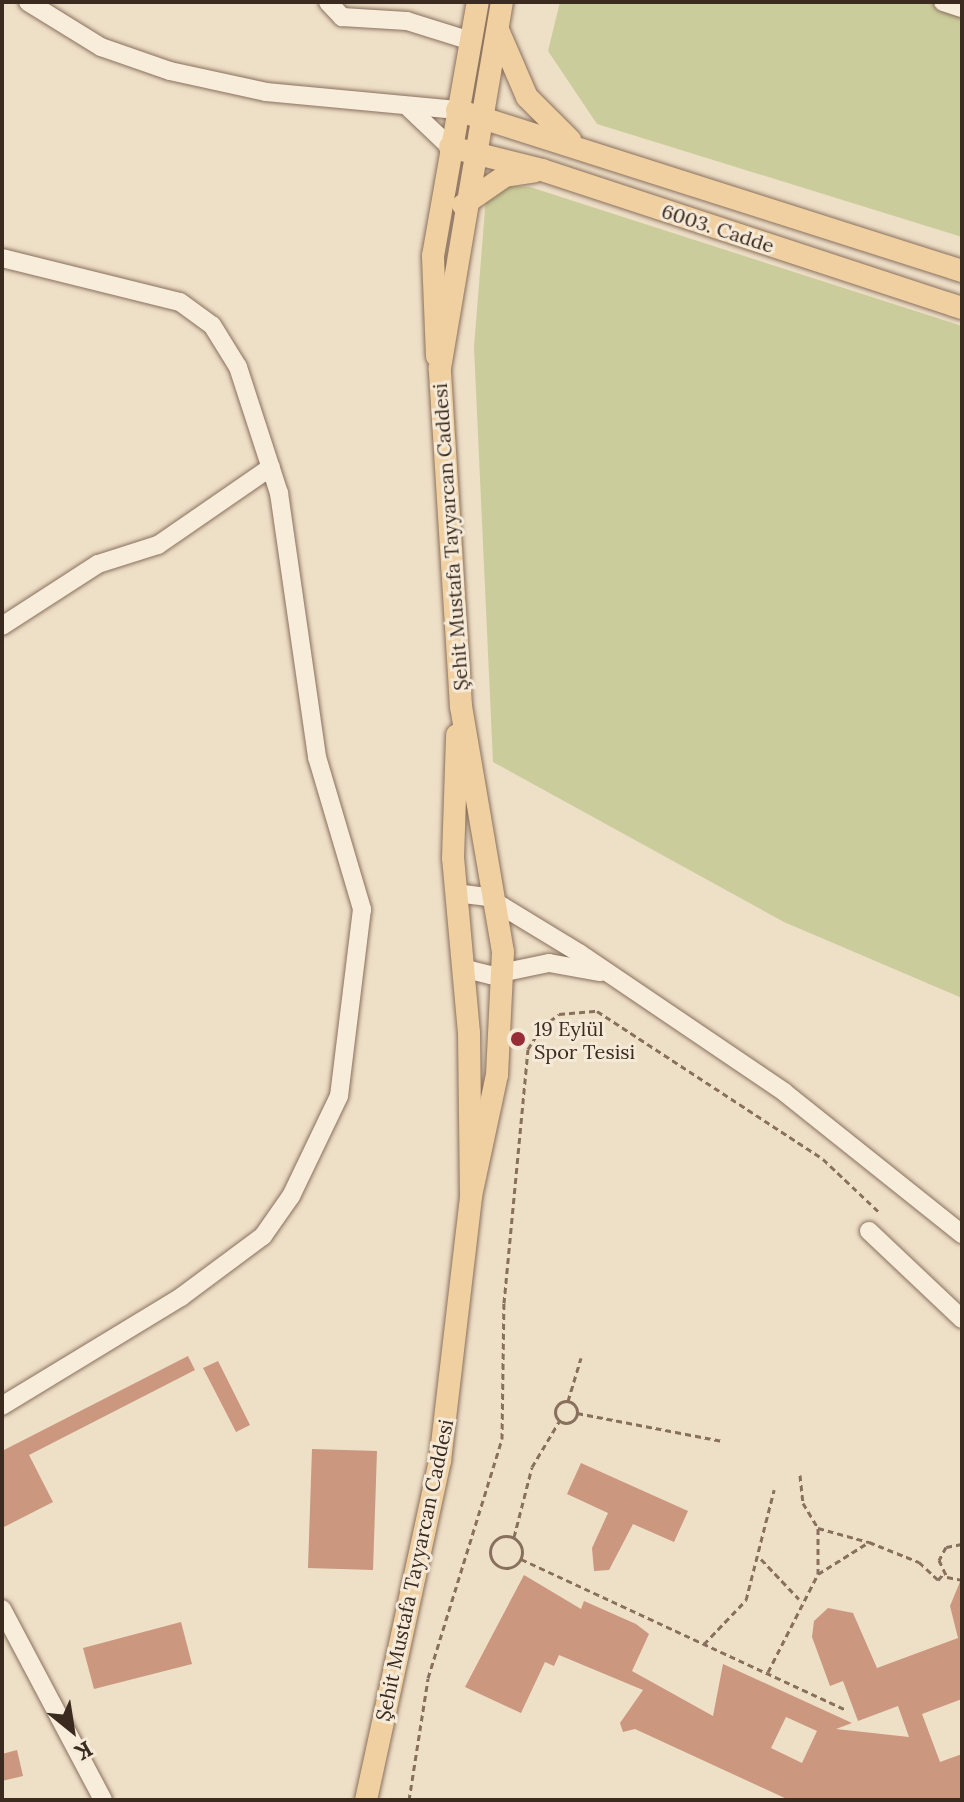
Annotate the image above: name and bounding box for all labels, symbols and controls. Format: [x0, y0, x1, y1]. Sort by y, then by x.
street label: 6003. Cadde [659, 199, 777, 257]
street label: Şehit Mustafa Tayyarcan Caddesi [427, 383, 473, 691]
place label: 19 Eylül Spor Tesisi [534, 1016, 635, 1063]
marker: 19 Eylül Spor Tesisi [509, 1030, 527, 1048]
street label: Şehit Mustafa Tayyarcan Caddesi [370, 1417, 458, 1723]
north arrow [32, 1690, 112, 1770]
text: K [70, 1735, 98, 1767]

